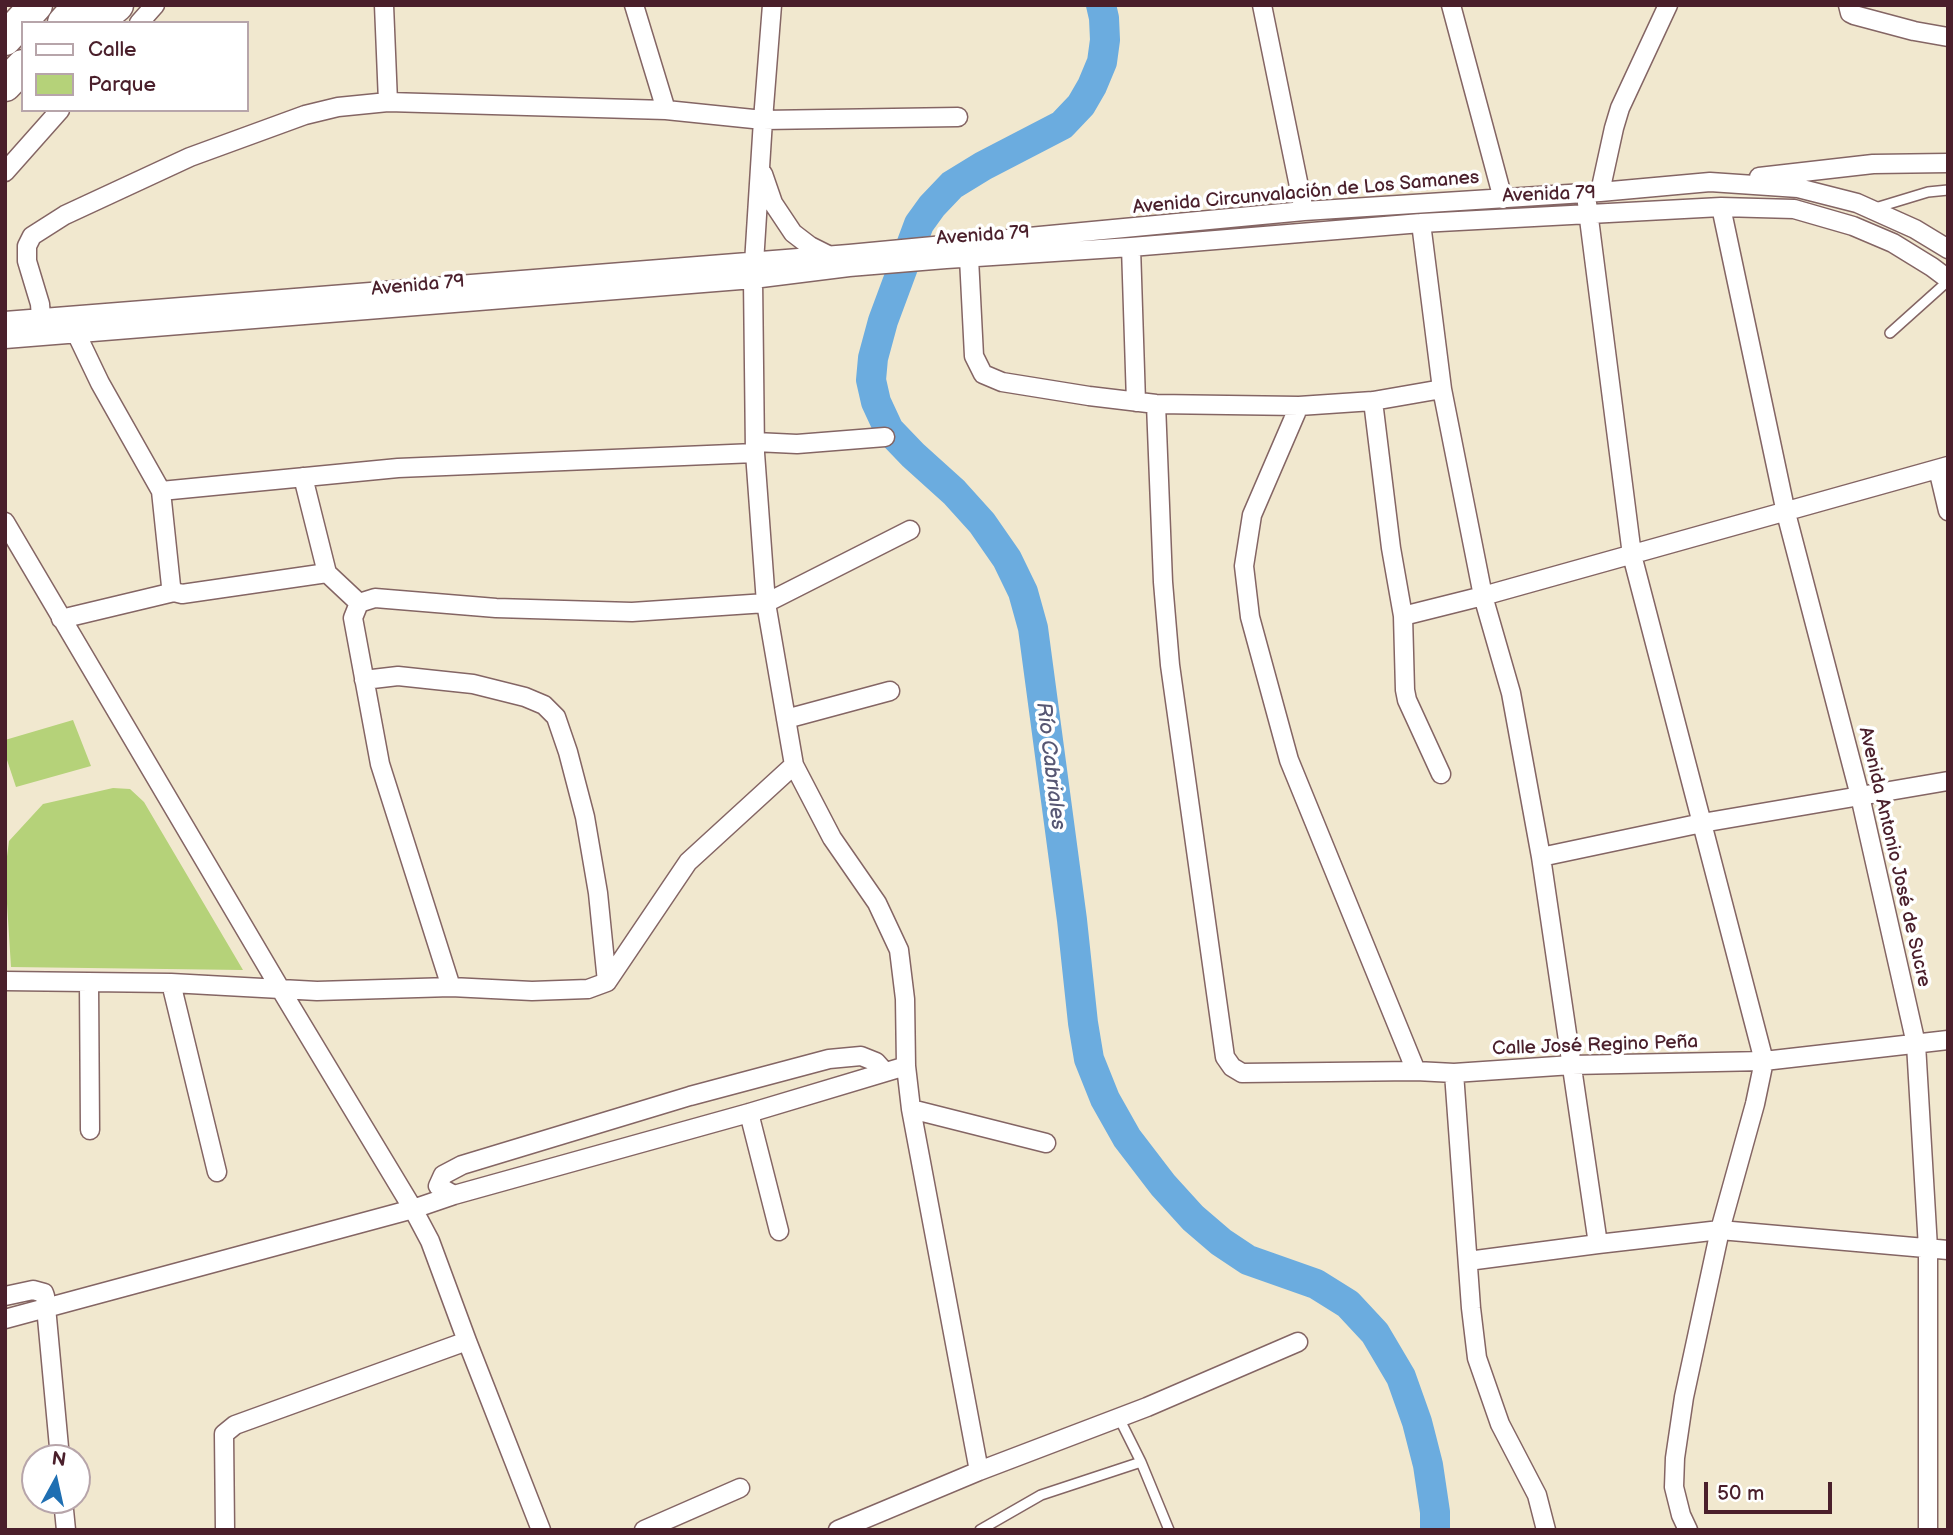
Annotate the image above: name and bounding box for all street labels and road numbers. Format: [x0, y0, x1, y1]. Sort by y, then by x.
street label: Avenida Circunvalación de Los Samanes [1132, 166, 1480, 220]
street label: Avenida 79 [1502, 182, 1596, 208]
street label: Avenida 79 [936, 221, 1030, 251]
street label: Avenida 79 [370, 271, 466, 301]
street label: Avenida Antonio José de Sucre [1853, 725, 1935, 989]
street label: Calle José Regino Peña [1492, 1031, 1698, 1061]

